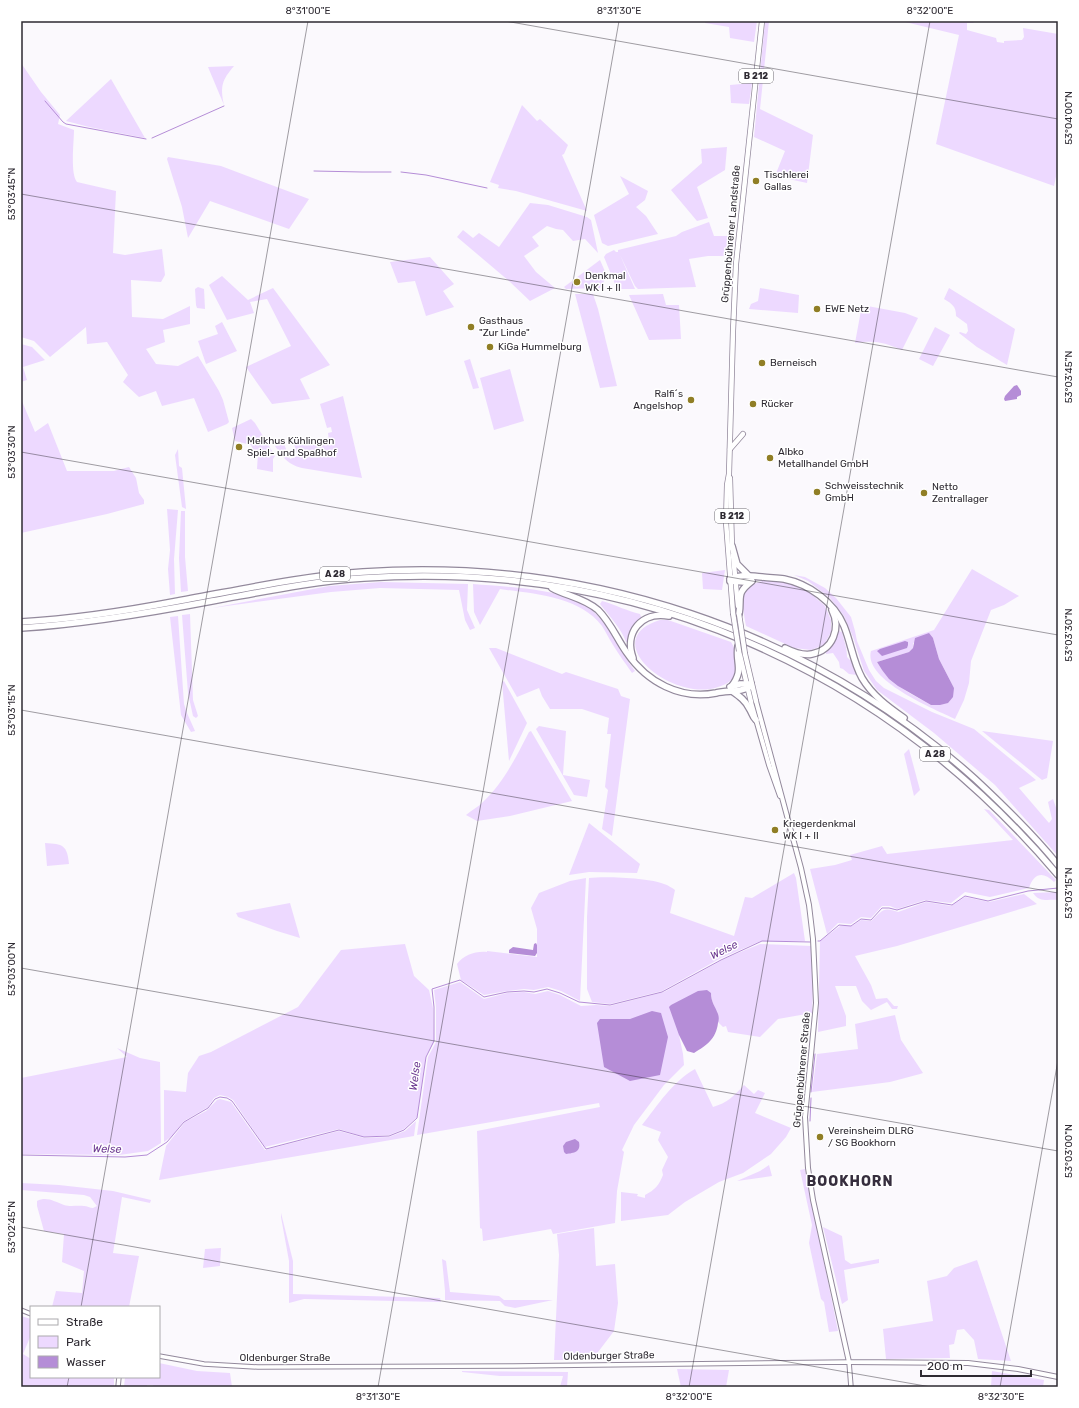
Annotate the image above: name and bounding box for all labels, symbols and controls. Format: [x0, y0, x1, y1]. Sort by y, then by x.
text: 8°31'00"E [285, 5, 331, 17]
text: 8°31'30"E [597, 5, 641, 17]
text: 8°32'00"E [907, 5, 953, 17]
road number: B 212 [739, 69, 773, 83]
text: 53°04'00"N [1063, 91, 1075, 145]
street label: Grüppenbührener Landstraße [719, 164, 743, 303]
text: 53°03'45"N [6, 168, 18, 220]
place label: Tischlerei Gallas [764, 169, 809, 193]
marker: Tischlerei Gallas [751, 176, 761, 186]
place label: Denkmal WK I + II [585, 270, 626, 294]
marker: Denkmal WK I + II [572, 277, 582, 287]
place label: EWE Netz [825, 303, 869, 315]
marker: EWE Netz [812, 304, 822, 314]
place label: Gasthaus "Zur Linde" [479, 315, 530, 339]
marker: Gasthaus "Zur Linde" [466, 322, 476, 332]
place label: KiGa Hummelburg [498, 341, 582, 353]
marker: KiGa Hummelburg [485, 342, 495, 352]
text: 53°03'45"N [1063, 351, 1075, 403]
place label: Berneisch [770, 357, 817, 369]
marker: Berneisch [757, 358, 767, 368]
place label: Ralfi´s Angelshop [633, 388, 683, 412]
marker: Ralfi´s Angelshop [686, 395, 696, 405]
place label: Rücker [761, 398, 794, 410]
marker: Rücker [748, 399, 758, 409]
text: 53°03'30"N [6, 425, 18, 479]
place label: Melkhus Kühlingen Spiel- und Spaßhof [247, 435, 337, 459]
marker: Melkhus Kühlingen Spiel- und Spaßhof [234, 442, 244, 452]
place label: Albko Metallhandel GmbH [778, 446, 869, 470]
marker: Albko Metallhandel GmbH [765, 453, 775, 463]
place label: Schweisstechnik GmbH [825, 480, 904, 504]
place label: Netto Zentrallager [932, 481, 989, 505]
marker: Schweisstechnik GmbH [812, 487, 822, 497]
marker: Netto Zentrallager [919, 488, 929, 498]
road number: B 212 [715, 509, 749, 523]
road number: A 28 [320, 567, 350, 581]
text: 53°03'30"N [1063, 608, 1075, 662]
text: 53°03'15"N [6, 684, 18, 736]
road number: A 28 [920, 747, 950, 761]
place label: Kriegerdenkmal WK I + II [783, 818, 856, 842]
marker: Kriegerdenkmal WK I + II [770, 825, 780, 835]
text: 53°03'15"N [1063, 867, 1075, 919]
water label: Welse [708, 938, 740, 962]
text: 53°03'00"N [6, 942, 18, 996]
street label: Grüppenbührener Straße [791, 1011, 813, 1128]
water label: Welse [407, 1061, 423, 1091]
text: 53°03'00"N [1063, 1124, 1075, 1178]
place label: Vereinsheim DLRG / SG Bookhorn [828, 1125, 914, 1149]
marker: Vereinsheim DLRG / SG Bookhorn [815, 1132, 825, 1142]
water label: Welse [92, 1142, 122, 1156]
district label: BOOKHORN [806, 1173, 894, 1190]
text: 53°02'45"N [6, 1201, 18, 1253]
legend [30, 1306, 160, 1378]
text: Straße [66, 1315, 103, 1329]
text: Park [66, 1335, 92, 1349]
street label: Oldenburger Straße [563, 1349, 655, 1363]
street label: Oldenburger Straße [240, 1352, 331, 1364]
scale bar [921, 1352, 1031, 1378]
text: Wasser [66, 1355, 106, 1369]
text: 200 m [927, 1359, 963, 1373]
text: 8°31'30"E [356, 1391, 400, 1403]
text: 8°32'00"E [666, 1391, 712, 1403]
text: 8°32'30"E [978, 1391, 1024, 1403]

